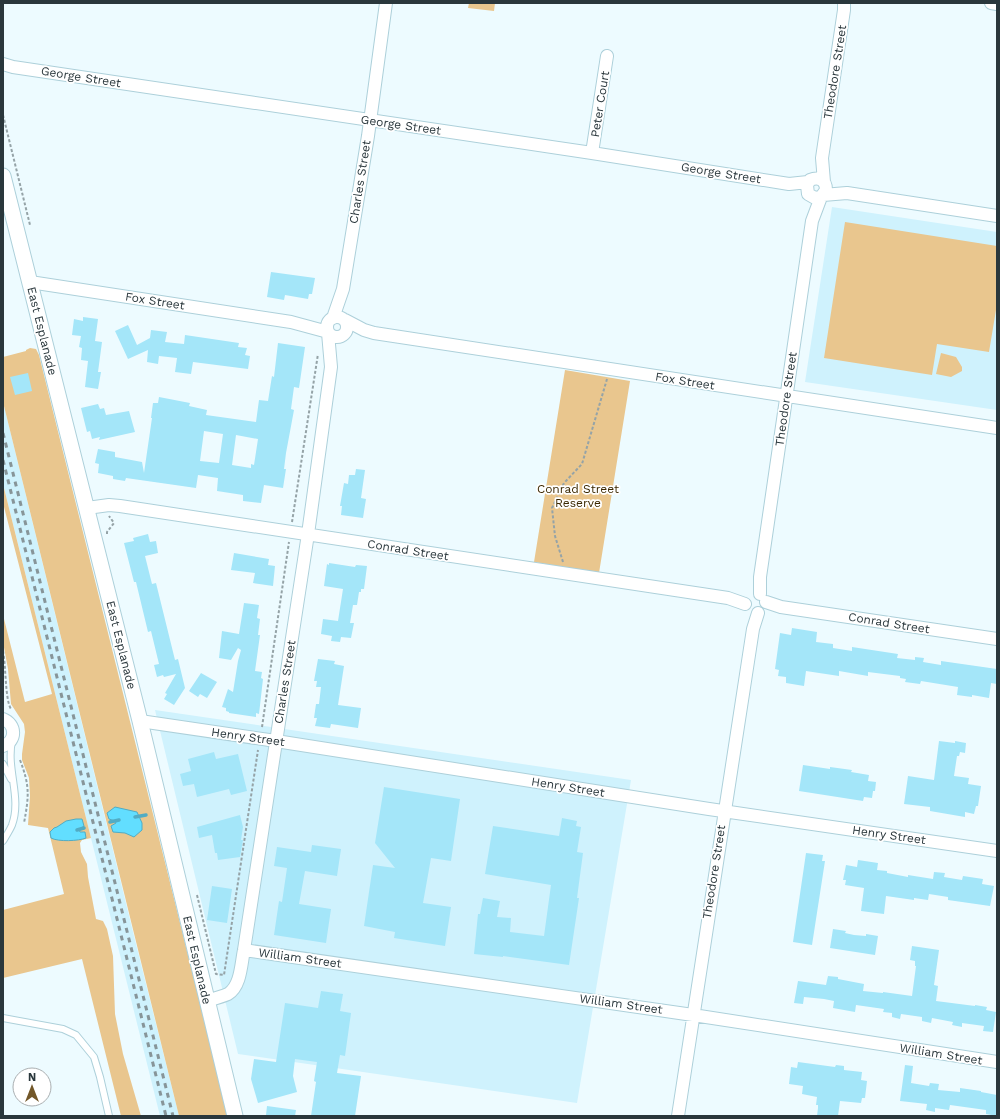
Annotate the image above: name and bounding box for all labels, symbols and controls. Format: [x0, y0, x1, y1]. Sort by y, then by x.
street label: Theodore Street [821, 24, 849, 120]
street label: George Street [40, 64, 122, 90]
street label: Peter Court [588, 70, 612, 138]
street label: George Street [360, 112, 442, 138]
street label: Charles Street [346, 139, 374, 225]
street label: George Street [680, 160, 762, 186]
street label: East Esplanade [24, 285, 60, 377]
street label: Fox Street [124, 289, 186, 313]
street label: Theodore Street [772, 351, 800, 447]
street label: Fox Street [654, 369, 716, 393]
park label: Conrad Street Reserve [537, 482, 619, 510]
street label: Conrad Street [366, 537, 450, 563]
street label: East Esplanade [103, 599, 139, 691]
street label: Conrad Street [847, 610, 931, 636]
street label: Charles Street [271, 639, 299, 725]
street label: Henry Street [210, 725, 286, 749]
street label: Henry Street [530, 774, 606, 800]
street label: Henry Street [851, 823, 927, 847]
street label: Theodore Street [700, 824, 728, 920]
street label: East Esplanade [180, 914, 214, 1006]
street label: William Street [258, 945, 342, 971]
street label: William Street [579, 991, 663, 1017]
street label: William Street [899, 1041, 983, 1067]
north arrow [12, 1067, 52, 1107]
text: N [28, 1071, 36, 1084]

